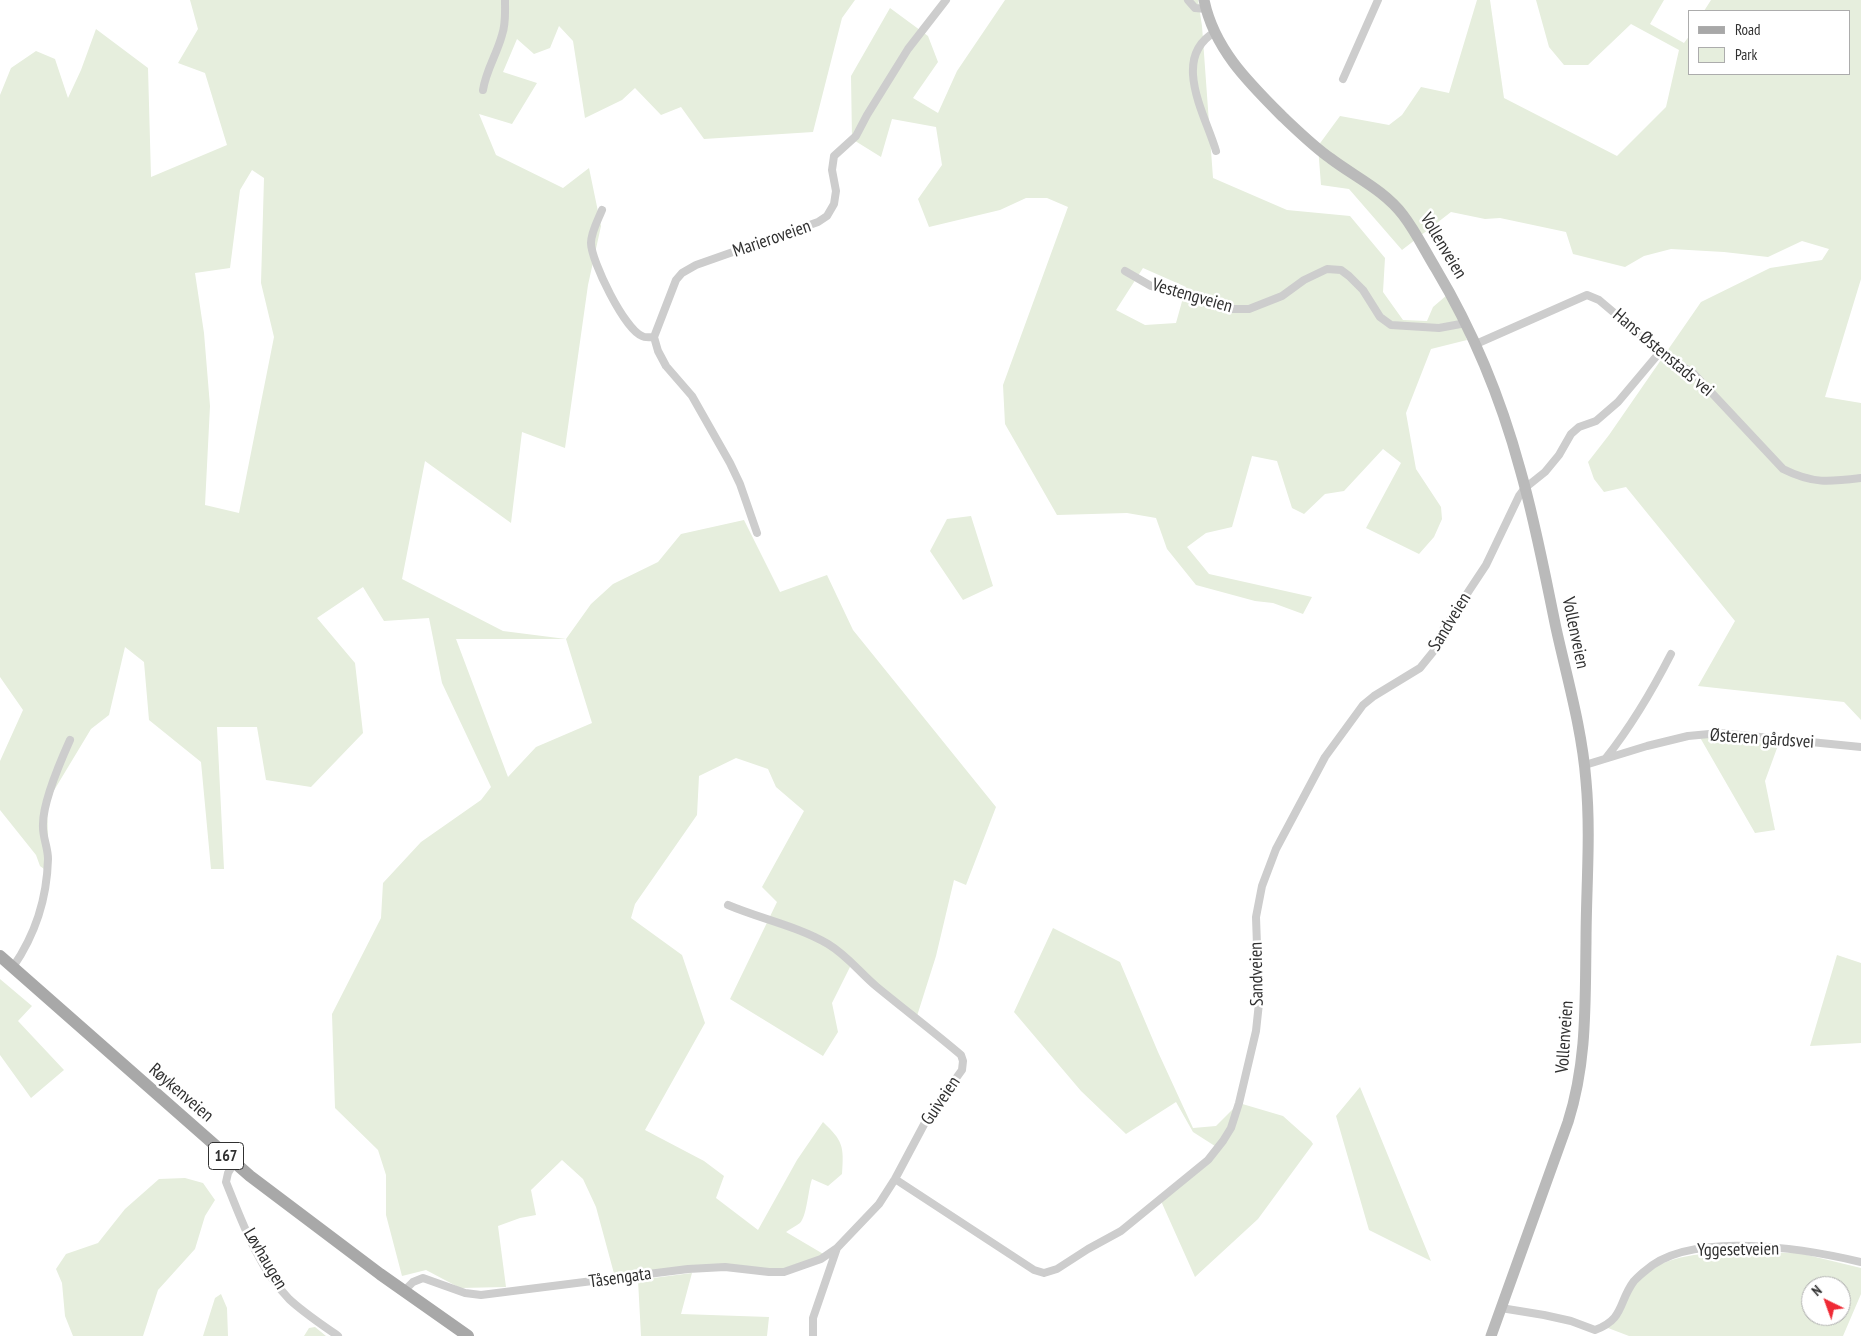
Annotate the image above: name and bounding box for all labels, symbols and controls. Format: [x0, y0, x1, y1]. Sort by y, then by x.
legend [1688, 10, 1851, 75]
text: Road [1735, 20, 1761, 39]
text: Park [1735, 45, 1757, 64]
street label: Vollenveien [1415, 209, 1471, 283]
street label: Marieroveien [730, 216, 814, 262]
street label: Vestengveien [1149, 274, 1235, 318]
street label: Hans Østenstads vei [1608, 305, 1718, 401]
street label: Sandveien [1424, 589, 1476, 655]
street label: Vollenveien [1557, 595, 1593, 671]
street label: Østeren gårdsvei [1709, 725, 1815, 753]
street label: Sandveien [1246, 942, 1268, 1006]
street label: Vollenveien [1552, 1000, 1578, 1074]
street label: Røykenveien [144, 1059, 218, 1127]
street label: Guiveien [917, 1072, 965, 1130]
road number: 167 [208, 1142, 244, 1170]
street label: Løvhaugen [238, 1225, 292, 1293]
street label: Yggesetveien [1697, 1238, 1779, 1262]
street label: Tåsengata [587, 1263, 653, 1293]
north arrow [1801, 1276, 1851, 1326]
text: N [1808, 1281, 1825, 1300]

